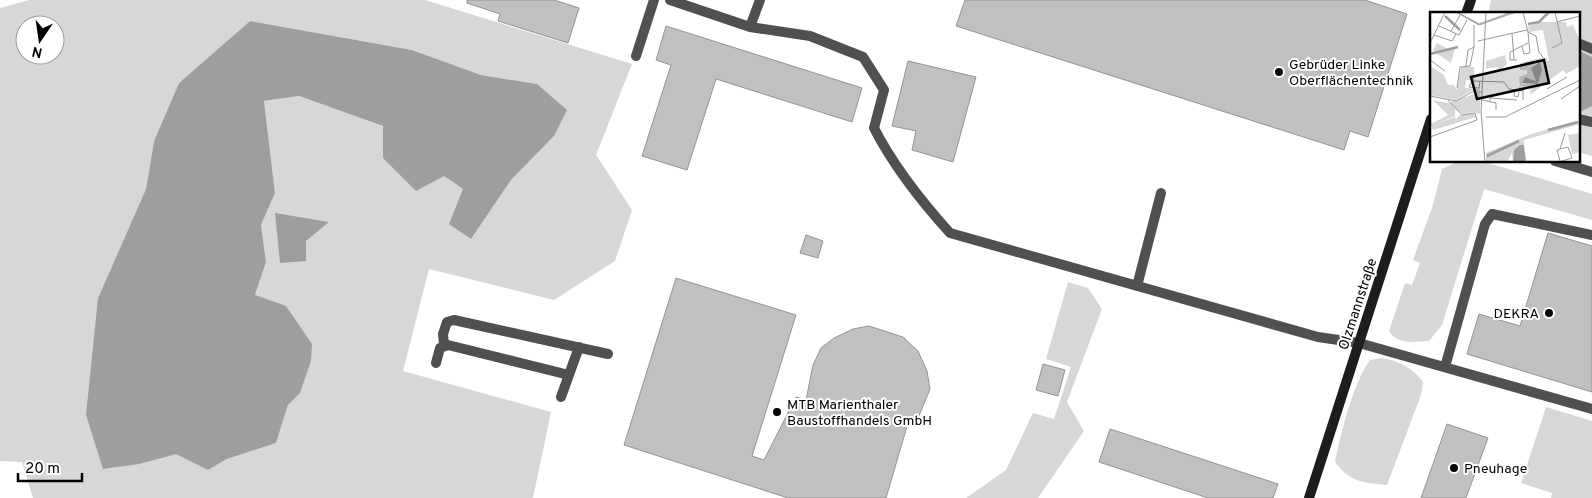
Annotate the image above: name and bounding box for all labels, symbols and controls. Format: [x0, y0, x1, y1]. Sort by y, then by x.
inset map [1430, 12, 1580, 162]
north arrow [15, 15, 65, 65]
text: N [31, 42, 44, 61]
place label: Gebrüder Linke Oberflächentechnik [1289, 57, 1414, 90]
marker: Gebrüder Linke Oberflächentechnik [1273, 66, 1285, 78]
street label: Olzmannstraße [1336, 257, 1381, 352]
place label: DEKRA [1494, 306, 1539, 323]
marker: DEKRA [1543, 307, 1555, 319]
place label: MTB Marienthaler Baustoffhandels GmbH [787, 397, 932, 430]
marker: MTB Marienthaler Baustoffhandels GmbH [771, 406, 783, 418]
scale bar [18, 450, 81, 482]
text: 20 m [25, 460, 60, 479]
place label: Pneuhage [1464, 461, 1527, 478]
marker: Pneuhage [1448, 462, 1460, 474]

